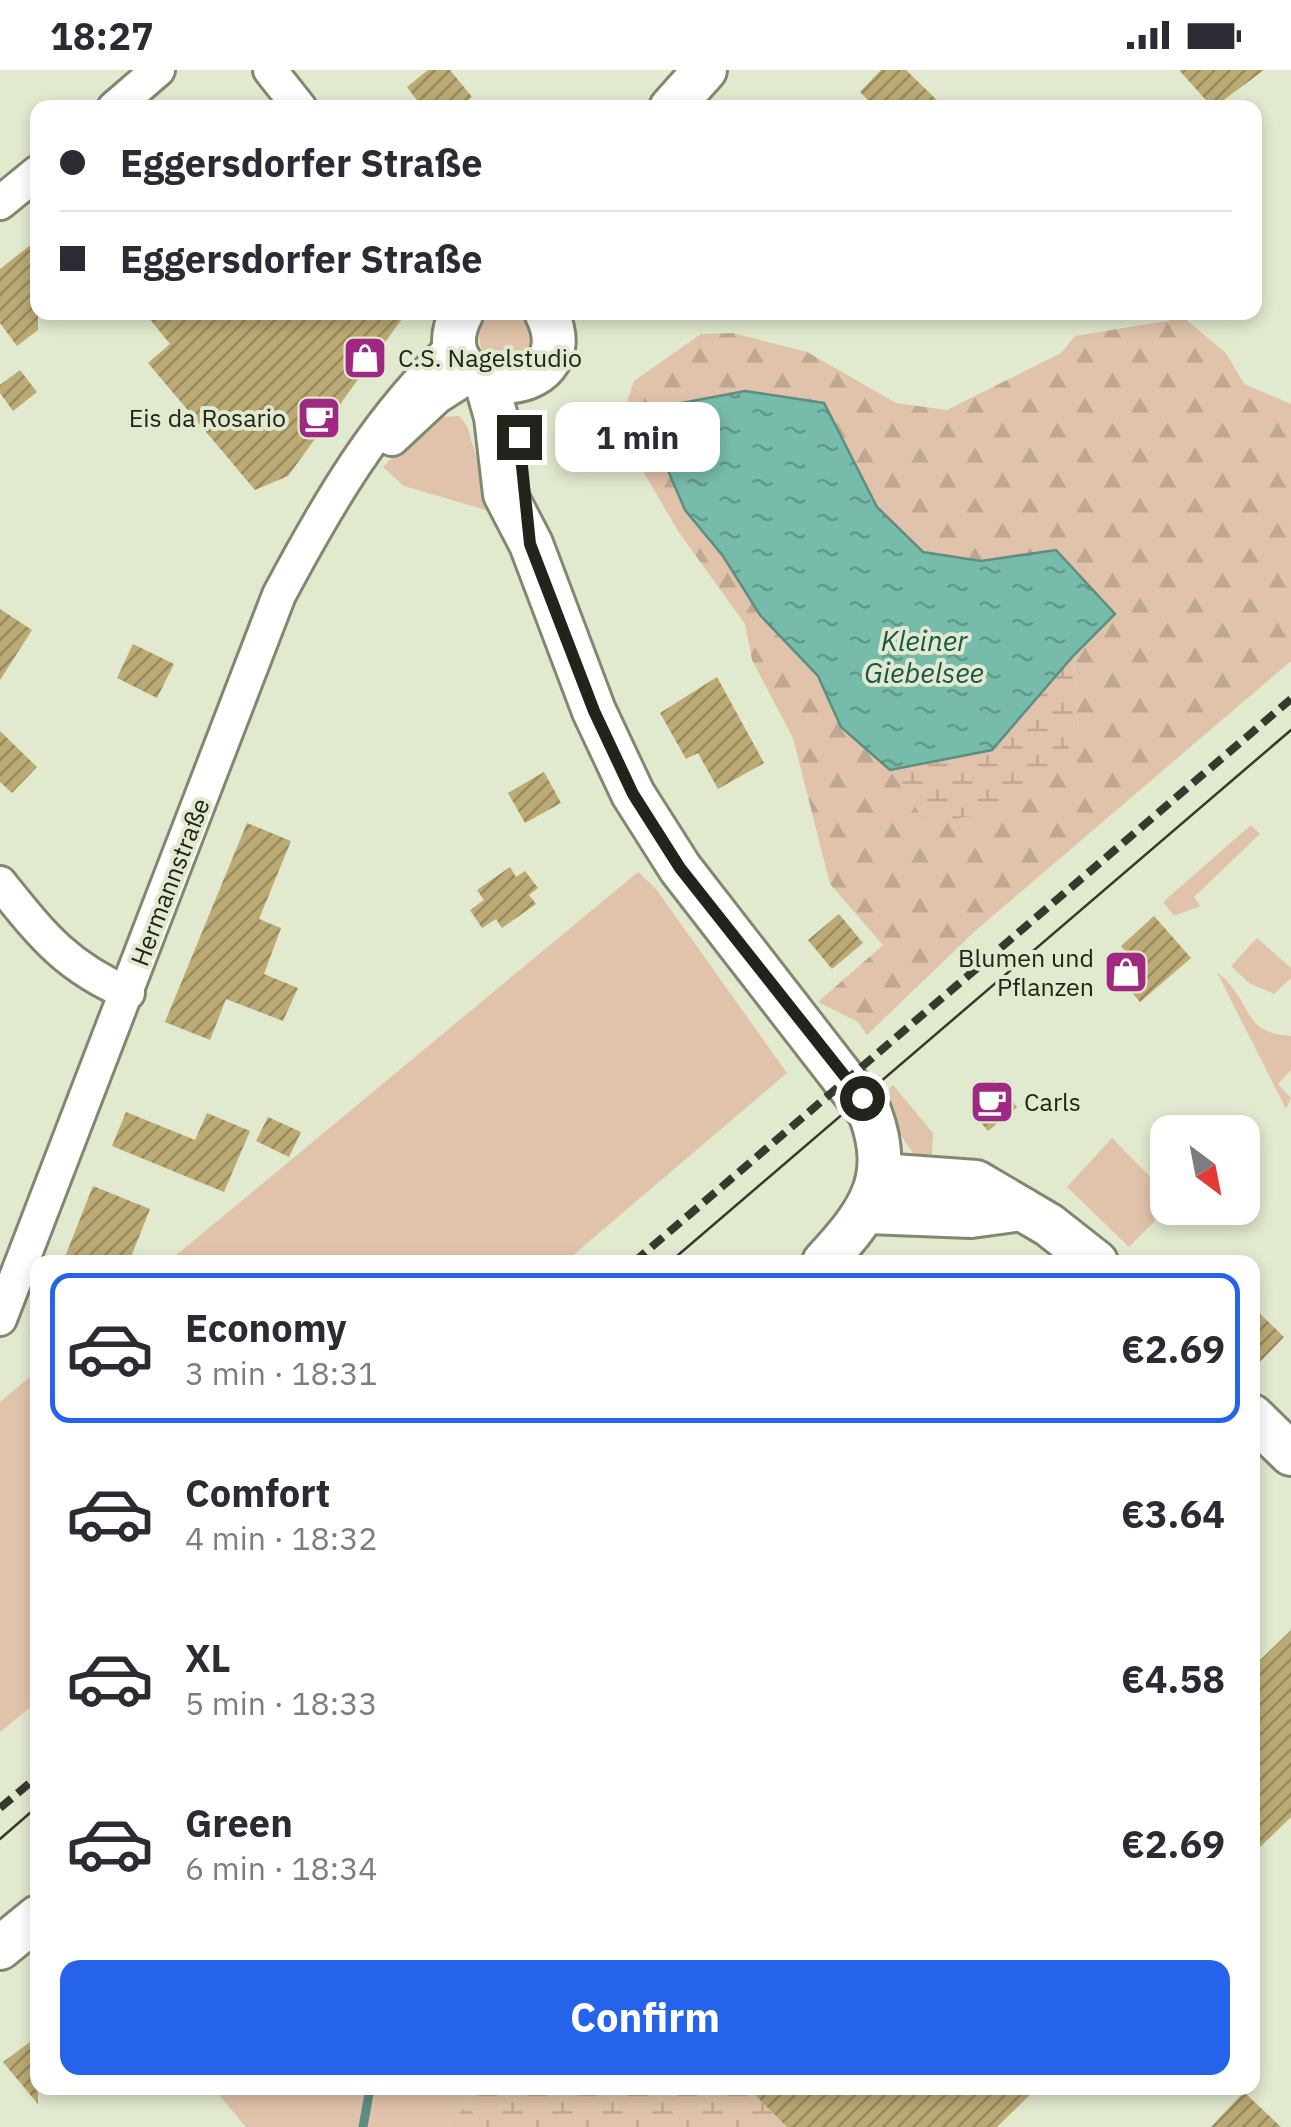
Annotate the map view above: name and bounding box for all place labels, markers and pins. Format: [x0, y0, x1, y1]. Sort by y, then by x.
shop icon: C.S. Nagelstudio [342, 335, 388, 381]
place label: C.S. Nagelstudio [398, 341, 582, 374]
cafe icon: Eis da Rosario [296, 395, 342, 441]
place label: Eis da Rosario [129, 401, 286, 434]
place label: Blumen und Pflanzen [958, 941, 1094, 1003]
shop icon: Blumen und Pflanzen [1103, 949, 1149, 995]
cafe icon: Carls [969, 1079, 1015, 1125]
place label: Carls [1024, 1085, 1081, 1118]

